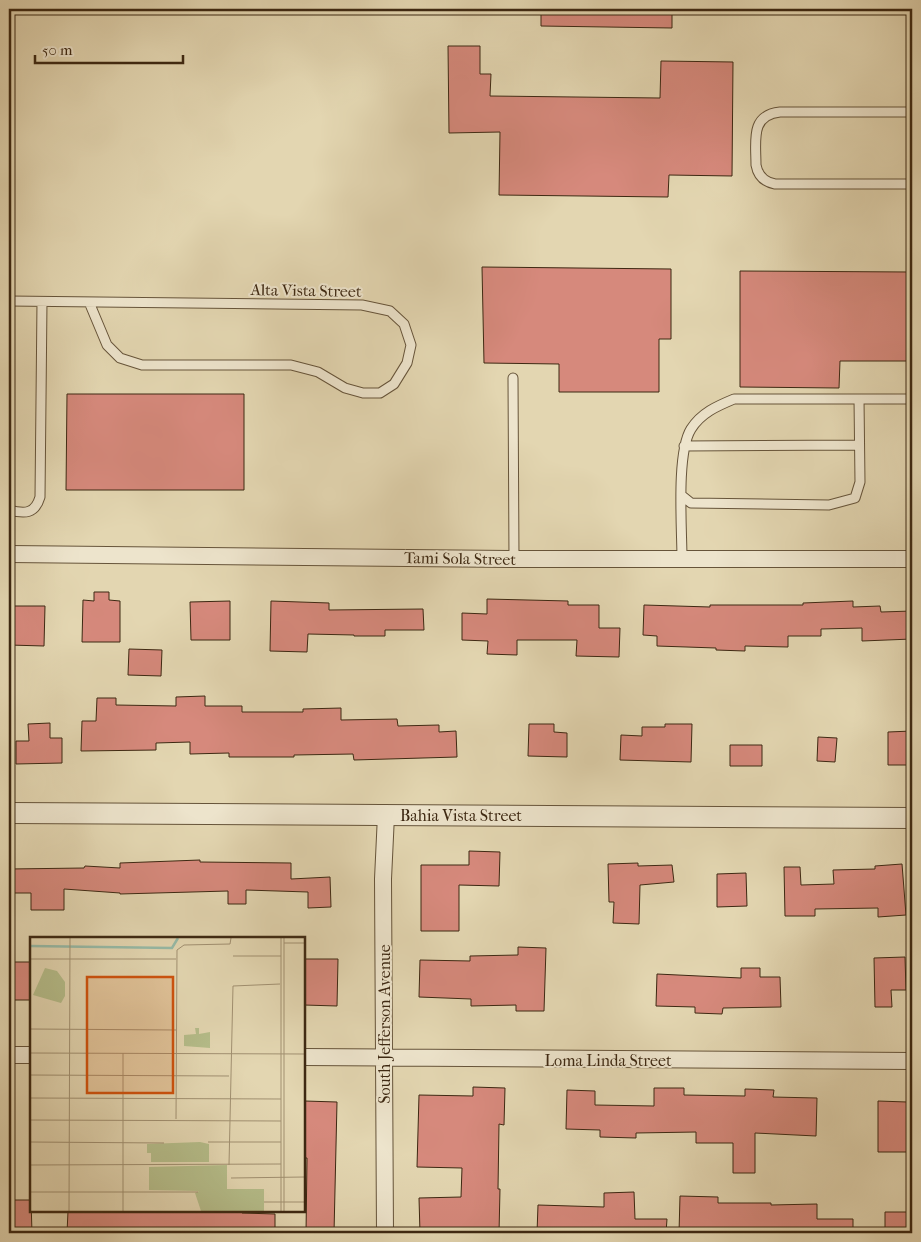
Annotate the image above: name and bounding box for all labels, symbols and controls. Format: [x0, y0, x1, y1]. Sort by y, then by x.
scale bar [35, 32, 182, 64]
text: 50 m [42, 41, 73, 59]
street label: Alta Vista Street [249, 280, 362, 301]
street label: Tami Sola Street [404, 548, 516, 569]
street label: Bahia Vista Street [400, 806, 522, 825]
inset map [30, 937, 305, 1212]
street label: South Jefferson Avenue [375, 944, 394, 1104]
street label: Loma Linda Street [544, 1051, 672, 1070]

